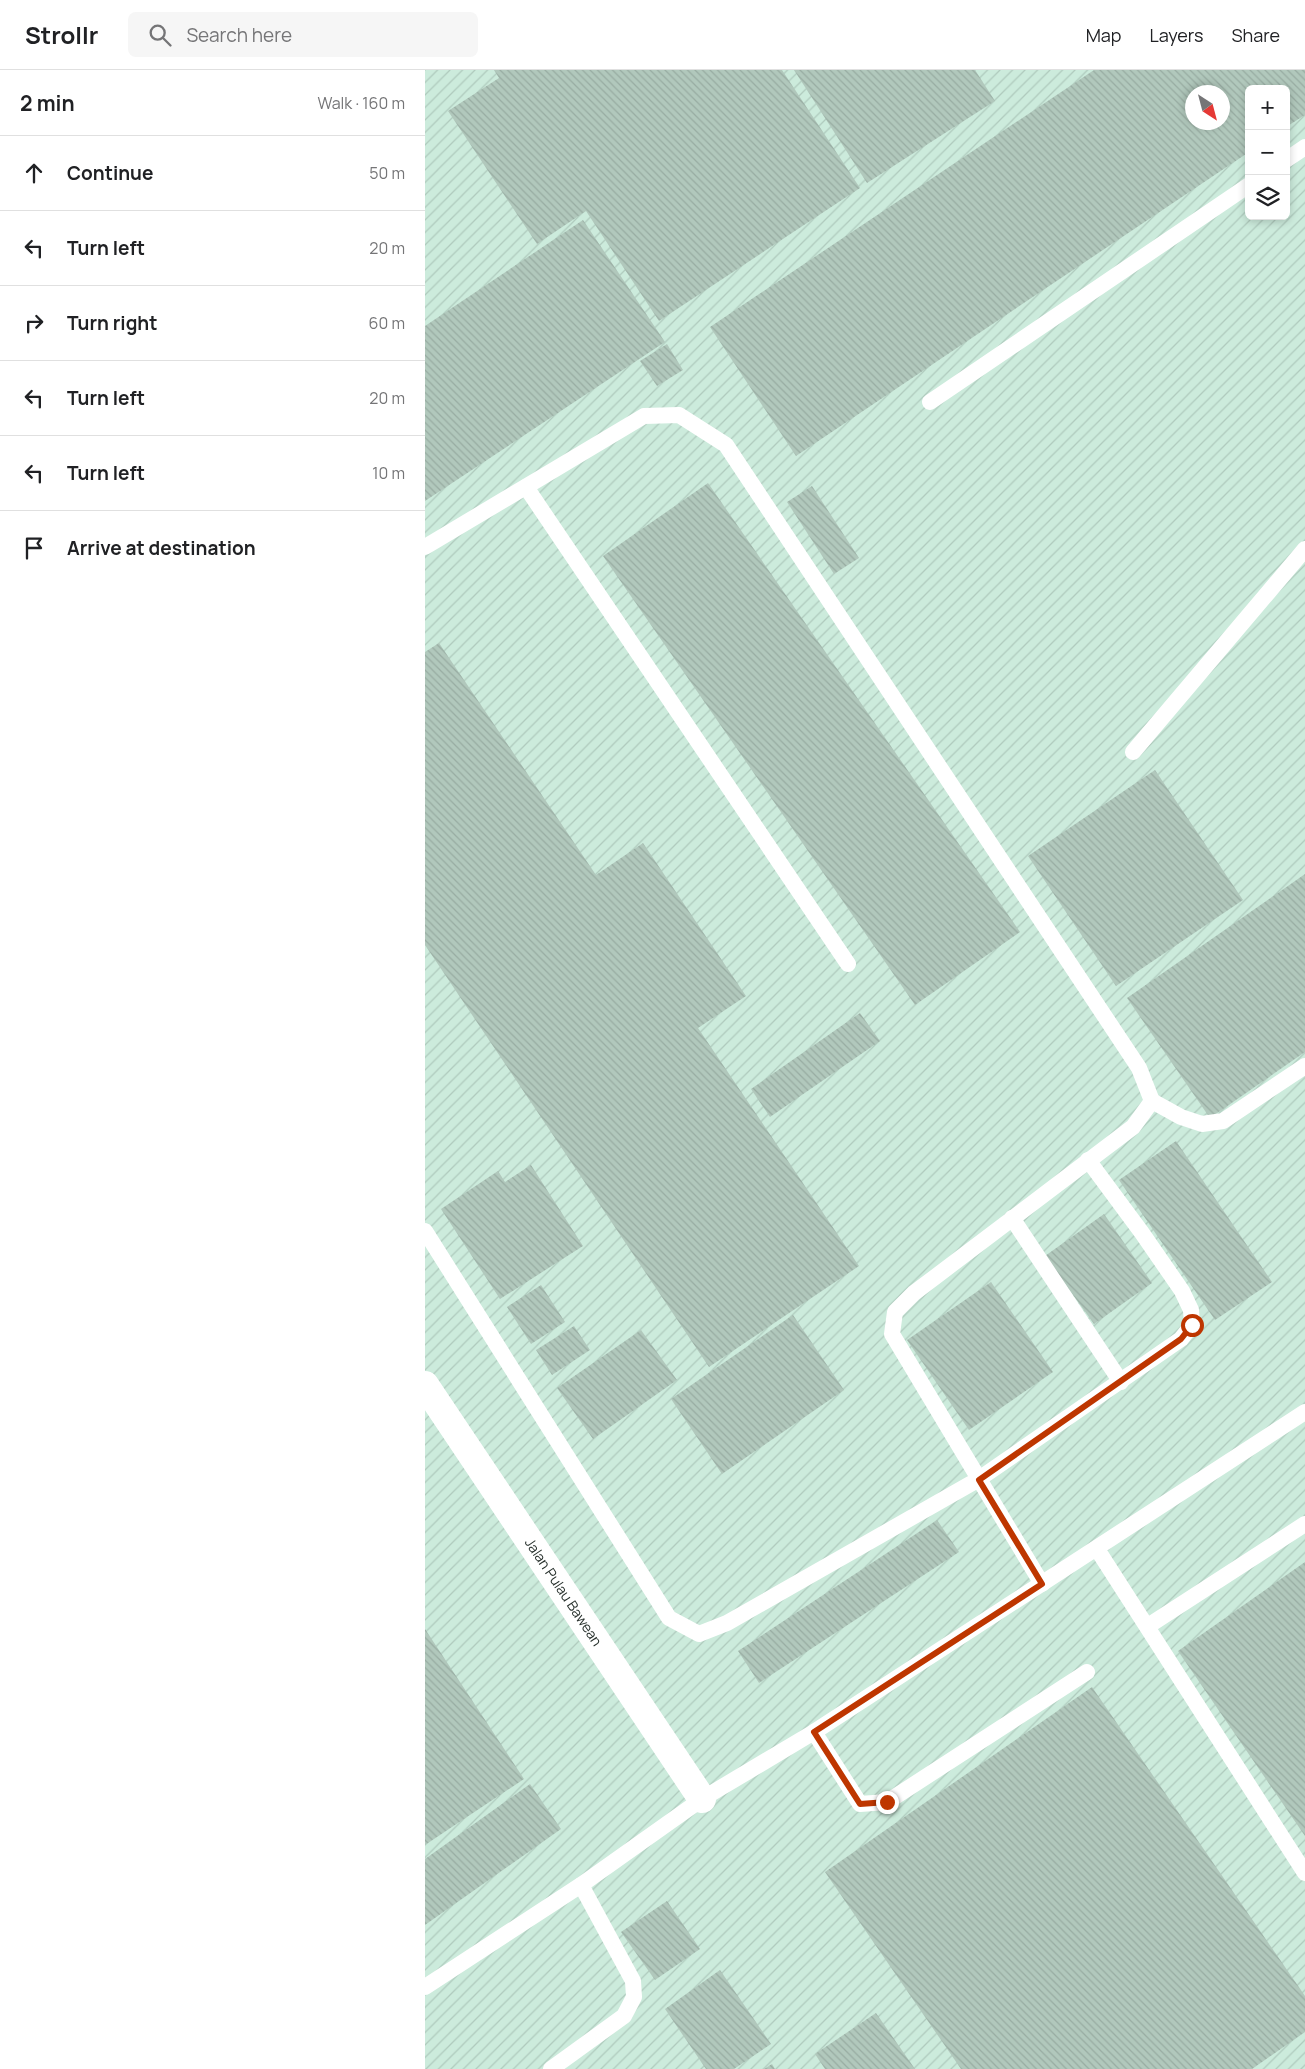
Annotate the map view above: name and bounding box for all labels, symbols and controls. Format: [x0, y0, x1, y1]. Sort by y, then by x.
search box [128, 12, 478, 57]
text: Strollr [25, 18, 98, 51]
icon: search [146, 21, 174, 49]
text: Search here [186, 22, 292, 48]
text: Map [1086, 23, 1121, 47]
text: Layers [1149, 23, 1203, 47]
text: Share [1231, 23, 1280, 47]
north arrow [1185, 85, 1230, 130]
map controls [1245, 85, 1290, 220]
button: + [1245, 85, 1290, 130]
text: 2 min [20, 89, 75, 117]
text: Walk · 160 m [317, 92, 405, 114]
button: − [1245, 130, 1290, 175]
icon: ahead [20, 159, 48, 187]
text: Continue [67, 160, 153, 186]
text: 50 m [369, 162, 405, 184]
button: layers [1245, 175, 1290, 220]
icon: left [20, 234, 48, 262]
text: Turn left [67, 235, 145, 261]
text: 20 m [369, 237, 405, 259]
icon: right [20, 309, 48, 337]
text: Turn right [67, 310, 157, 336]
text: 60 m [369, 312, 405, 334]
icon: left [20, 384, 48, 412]
text: Turn left [67, 385, 145, 411]
text: 20 m [369, 387, 405, 409]
icon: left [20, 459, 48, 487]
text: Turn left [67, 460, 145, 486]
text: 10 m [372, 462, 405, 484]
icon: arrive [20, 534, 48, 562]
text: Arrive at destination [67, 535, 256, 561]
route start [1181, 1314, 1204, 1337]
street label: Jalan Pulau Bawean [521, 1534, 607, 1649]
route end [876, 1791, 899, 1814]

